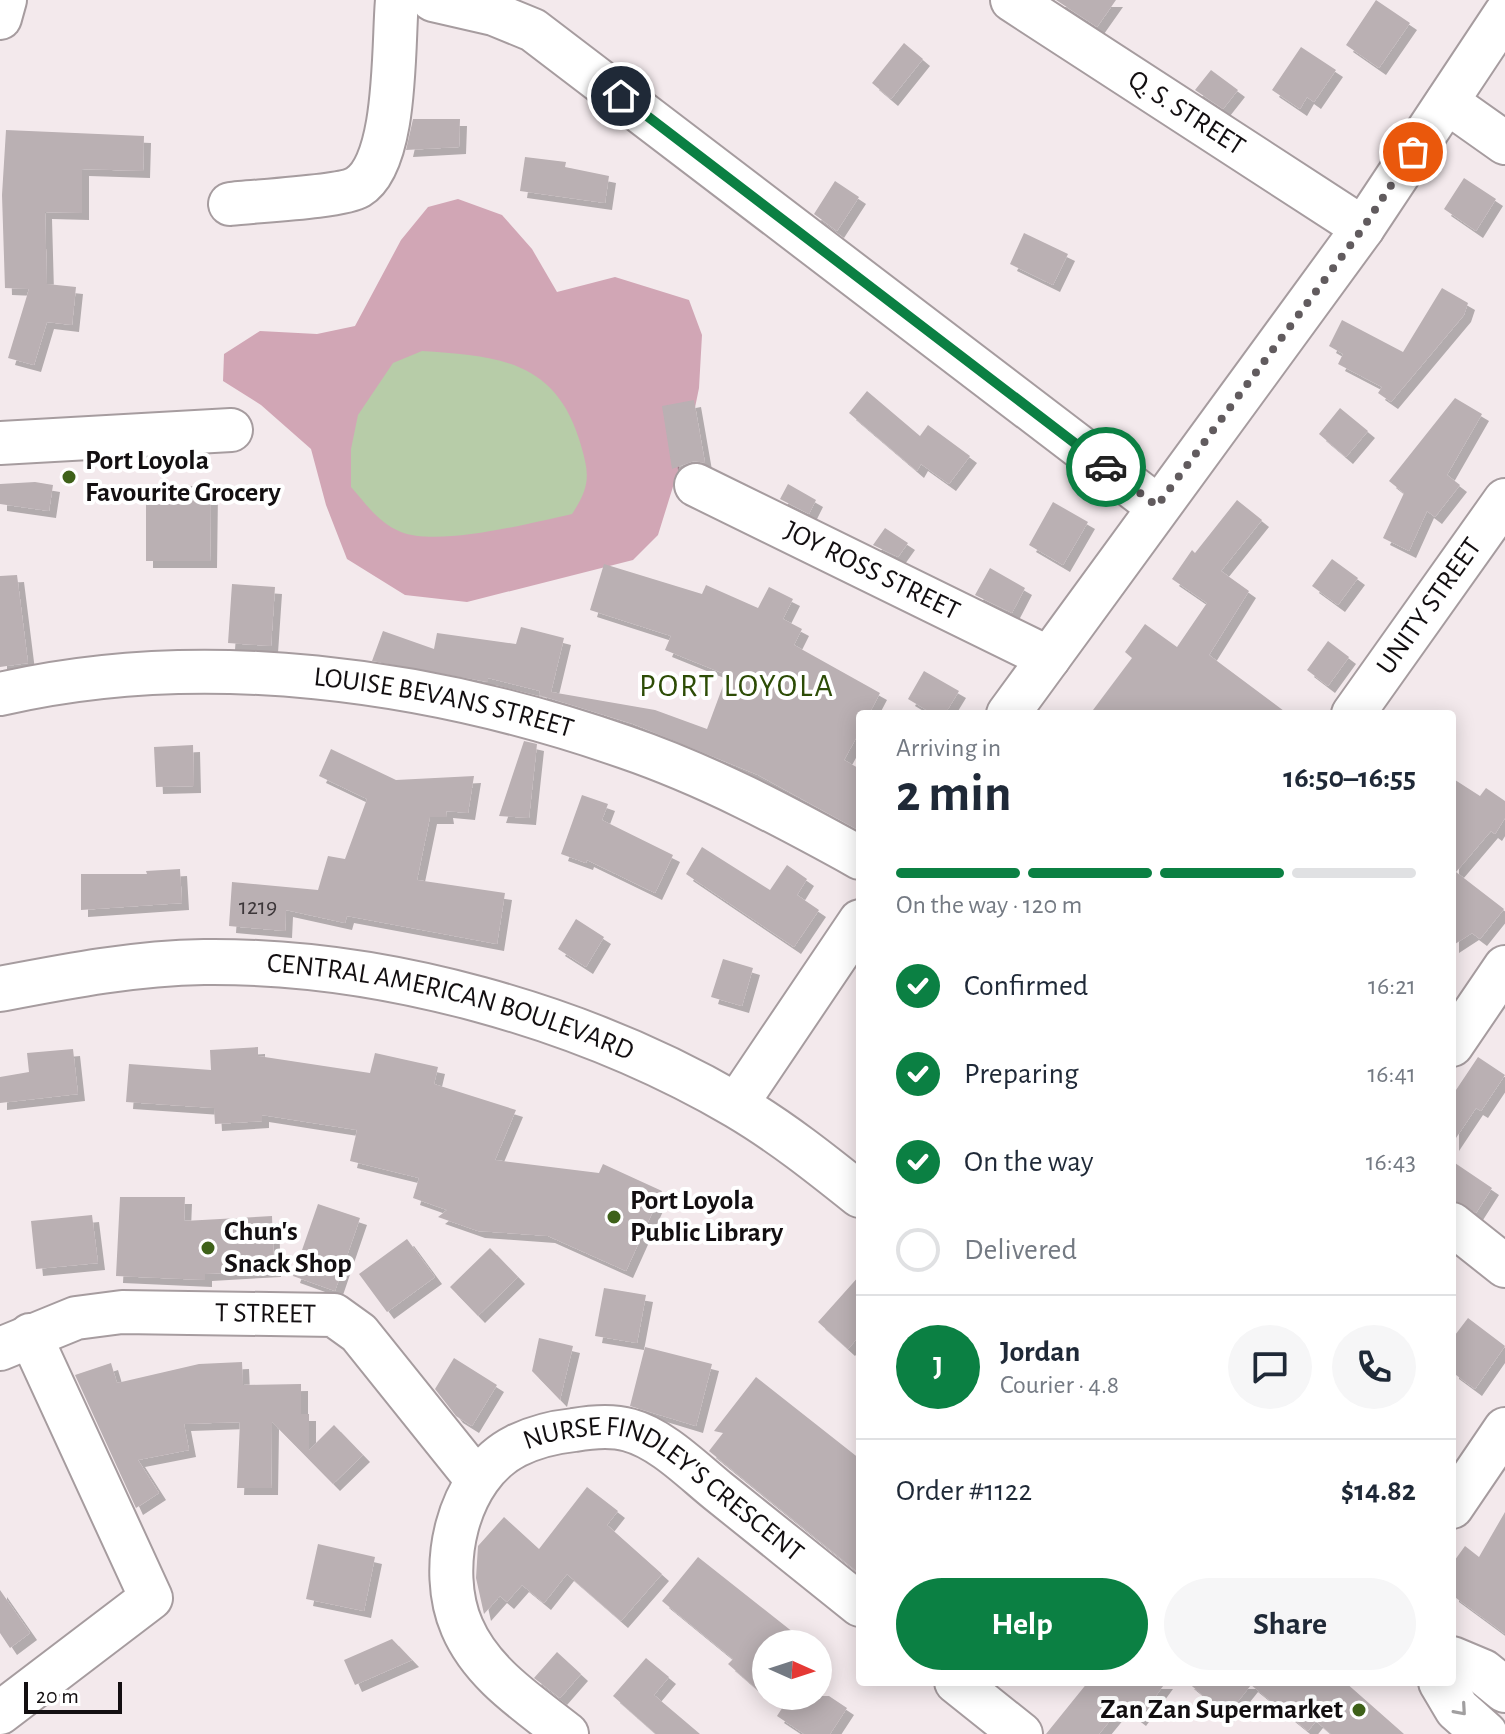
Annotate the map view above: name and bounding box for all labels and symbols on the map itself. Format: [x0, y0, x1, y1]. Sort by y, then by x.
pin [587, 62, 655, 130]
street label: Q. S. STREET [1123, 65, 1250, 161]
pin [1379, 118, 1447, 186]
courier [1066, 427, 1146, 507]
place label: Port Loyola Favourite Grocery [85, 447, 281, 507]
marker: Port Loyola Favourite Grocery [60, 468, 78, 486]
street label: JOY ROSS STREET [780, 517, 964, 626]
street label: UNITY STREET [1372, 533, 1487, 680]
street label: LOUISE BEVANS STREET [312, 663, 577, 743]
district label: PORT LOYOLA [639, 670, 835, 702]
house number: 1219 [239, 895, 277, 919]
street label: CENTRAL AMERICAN BOULEVARD [266, 950, 638, 1066]
place label: Port Loyola Public Library [630, 1187, 784, 1247]
marker: Port Loyola Public Library [605, 1208, 623, 1226]
place label: Chun's Snack Shop [224, 1218, 352, 1278]
marker: Chun's Snack Shop [199, 1239, 217, 1257]
street label: T STREET [215, 1299, 317, 1329]
street label: NURSE FINDLEY'S CRESCENT [520, 1413, 809, 1568]
north arrow [752, 1630, 832, 1710]
scale bar [24, 1678, 122, 1714]
place label: Zan Zan Supermarket [1100, 1696, 1344, 1724]
one-way arrow [1451, 1700, 1466, 1715]
marker: Zan Zan Supermarket [1350, 1701, 1368, 1719]

